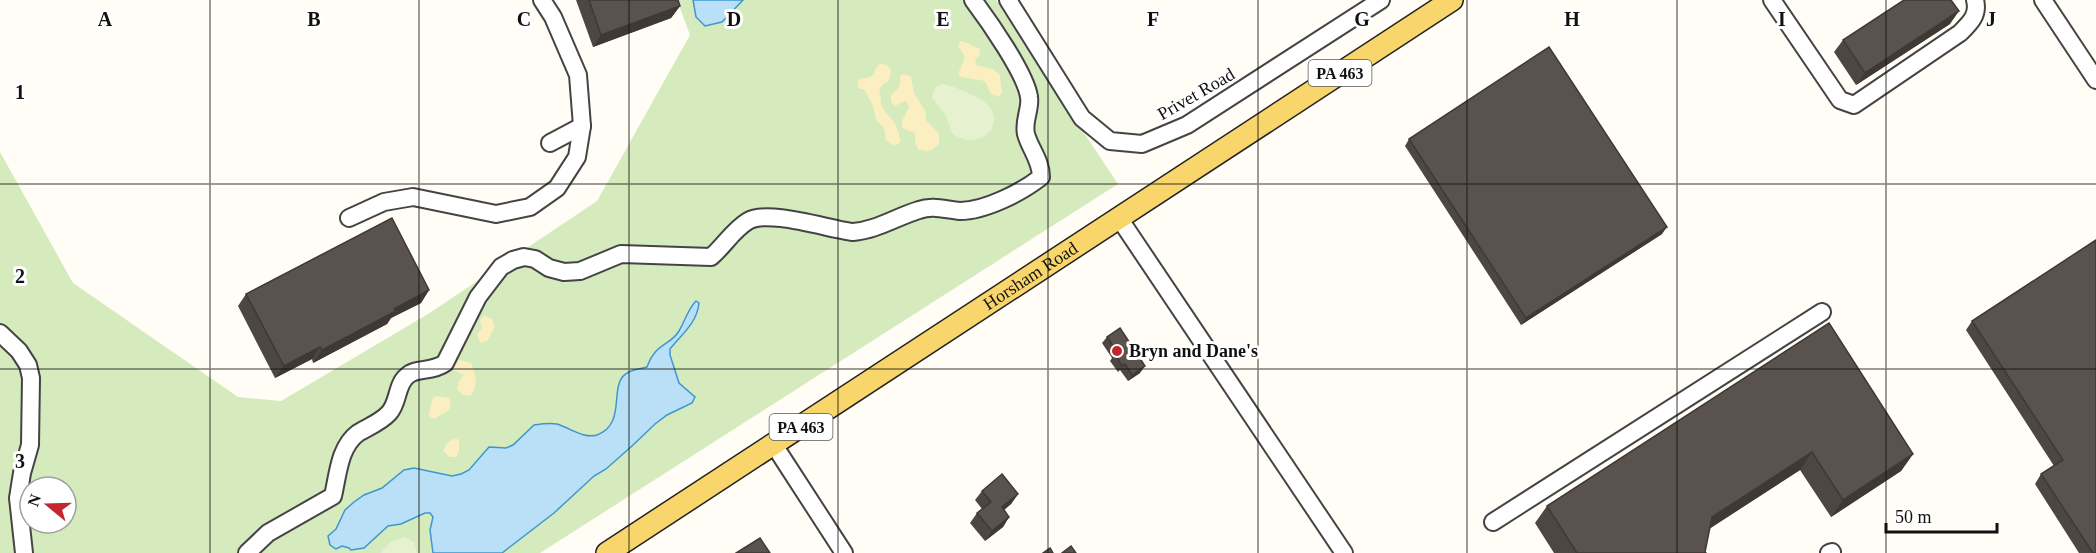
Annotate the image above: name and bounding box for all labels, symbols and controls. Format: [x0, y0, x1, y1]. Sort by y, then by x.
text: A [98, 8, 113, 30]
text: B [307, 8, 321, 30]
text: C [517, 8, 531, 30]
text: D [727, 8, 741, 30]
text: E [936, 8, 950, 30]
text: F [1147, 8, 1159, 30]
text: G [1354, 8, 1370, 30]
text: H [1564, 8, 1580, 30]
text: I [1778, 8, 1786, 30]
text: J [1986, 8, 1996, 30]
road number: PA 463 [1308, 60, 1372, 86]
street label: Privet Road [1154, 64, 1238, 124]
text: 1 [15, 81, 25, 103]
street label: Horsham Road [980, 238, 1081, 314]
text: 2 [15, 265, 25, 287]
place label: Bryn and Dane's [1129, 341, 1258, 361]
marker: Bryn and Dane's [1110, 344, 1124, 358]
road number: PA 463 [770, 414, 832, 440]
text: 3 [15, 450, 25, 472]
north arrow [18, 475, 78, 535]
text: N [24, 492, 44, 509]
scale bar [1886, 496, 1997, 534]
text: 50 m [1895, 507, 1932, 527]

